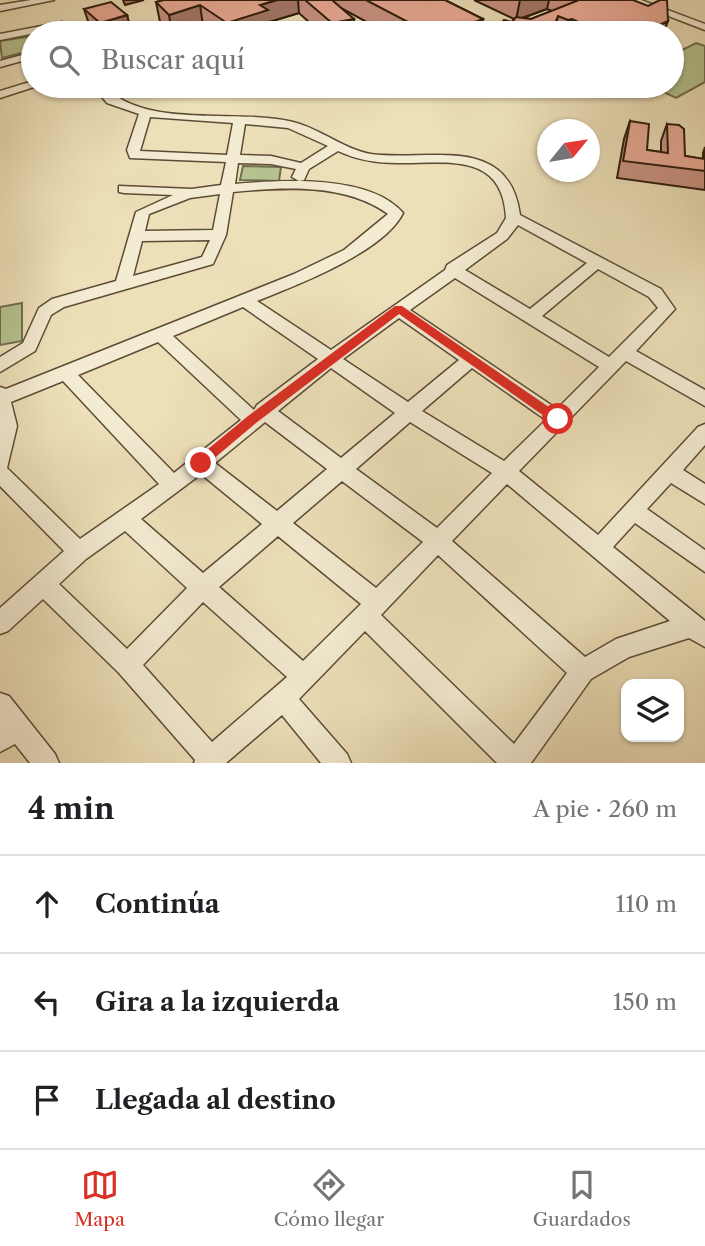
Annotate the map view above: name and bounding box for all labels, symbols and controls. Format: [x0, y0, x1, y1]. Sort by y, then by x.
search box [21, 21, 684, 98]
icon: search [45, 41, 83, 79]
text: Buscar aquí [101, 44, 245, 76]
north arrow [537, 119, 600, 182]
route start [542, 403, 573, 434]
route end [185, 447, 216, 478]
map controls [621, 679, 684, 742]
button: layers [621, 679, 684, 742]
text: 4 min [28, 790, 114, 827]
text: A pie · 260 m [533, 795, 677, 823]
icon: ahead [28, 885, 66, 923]
text: Continúa [95, 888, 220, 920]
text: 110 m [616, 890, 677, 918]
icon: left [28, 983, 66, 1021]
text: Gira a la izquierda [95, 986, 340, 1018]
text: 150 m [613, 988, 677, 1016]
icon: arrive [28, 1081, 66, 1119]
text: Llegada al destino [95, 1084, 336, 1116]
tab: Mapa [74, 1166, 125, 1231]
tab: Cómo llegar [274, 1166, 384, 1231]
tab: Guardados [533, 1166, 631, 1231]

